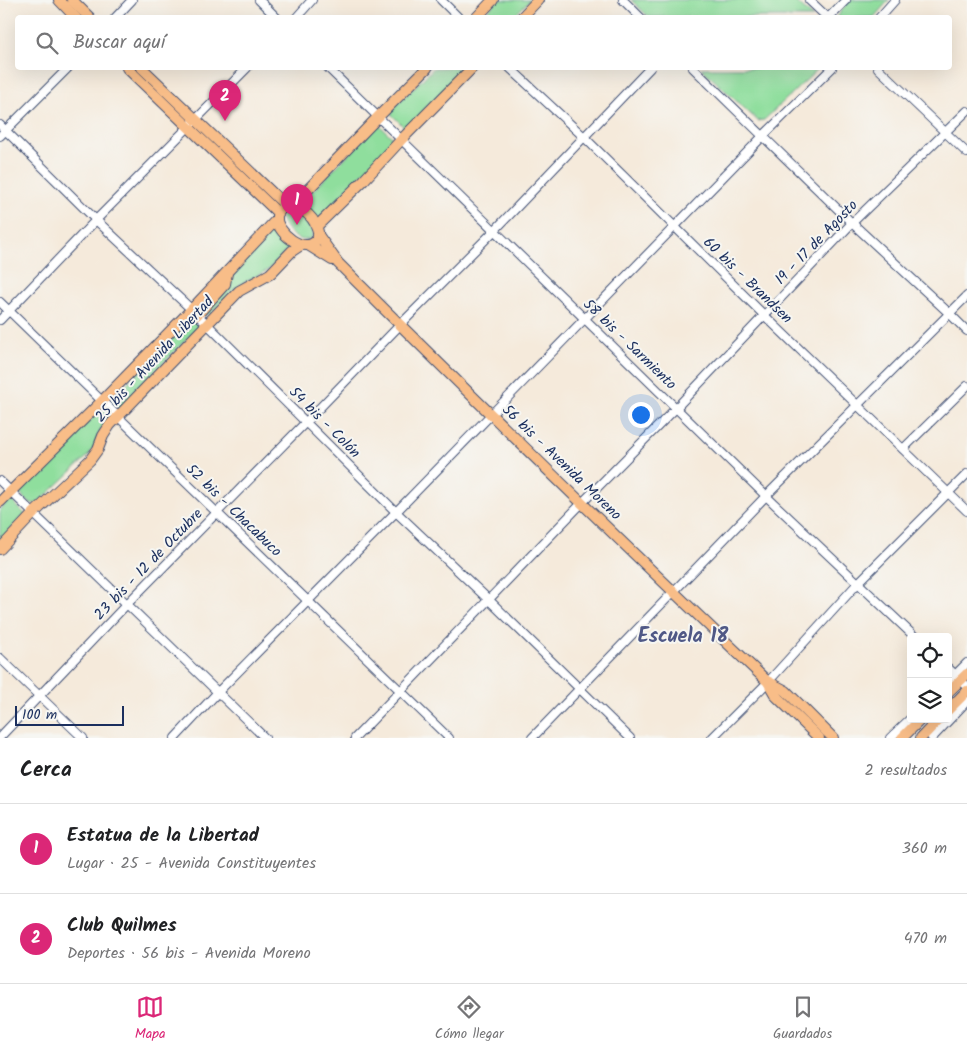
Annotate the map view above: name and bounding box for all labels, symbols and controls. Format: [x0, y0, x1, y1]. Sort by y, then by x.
search box [15, 15, 952, 70]
text: Buscar aquí [73, 28, 165, 58]
icon: search [33, 29, 61, 57]
pin: 2 [209, 80, 241, 121]
pin: 1 [281, 184, 313, 225]
street label: 19 - 17 de Agosto [770, 194, 864, 291]
street label: 60 bis - Brandsen [697, 232, 798, 330]
street label: 25 bis - Avenida Libertad [90, 291, 220, 428]
street label: 58 bis - Sarmiento [577, 293, 682, 396]
street label: 54 bis - Colón [283, 381, 366, 464]
street label: 56 bis - Avenida Moreno [496, 399, 627, 527]
your location [628, 402, 654, 428]
street label: 52 bis - Chacabuco [180, 458, 287, 563]
street label: 23 bis - 12 de Octubre [89, 503, 209, 626]
district label: Escuela 18 [638, 621, 729, 653]
map controls [907, 633, 952, 723]
button: locate [907, 633, 952, 678]
button: layers [907, 678, 952, 723]
scale bar [15, 703, 124, 726]
text: 100 m [22, 704, 57, 726]
text: Cerca [20, 754, 72, 787]
text: 2 resultados [865, 758, 947, 783]
text: Estatua de la Libertad [67, 821, 259, 851]
text: 1 [34, 836, 38, 861]
text: 360 m [902, 836, 947, 861]
text: Lugar · 25 - Avenida Constituyentes [67, 851, 316, 876]
text: Club Quilmes [67, 911, 177, 941]
text: 2 [31, 926, 41, 951]
text: 470 m [904, 926, 947, 951]
text: Deportes · 56 bis - Avenida Moreno [67, 941, 311, 966]
tab: Mapa [135, 993, 166, 1045]
tab: Cómo llegar [435, 993, 504, 1045]
tab: Guardados [773, 993, 832, 1045]

